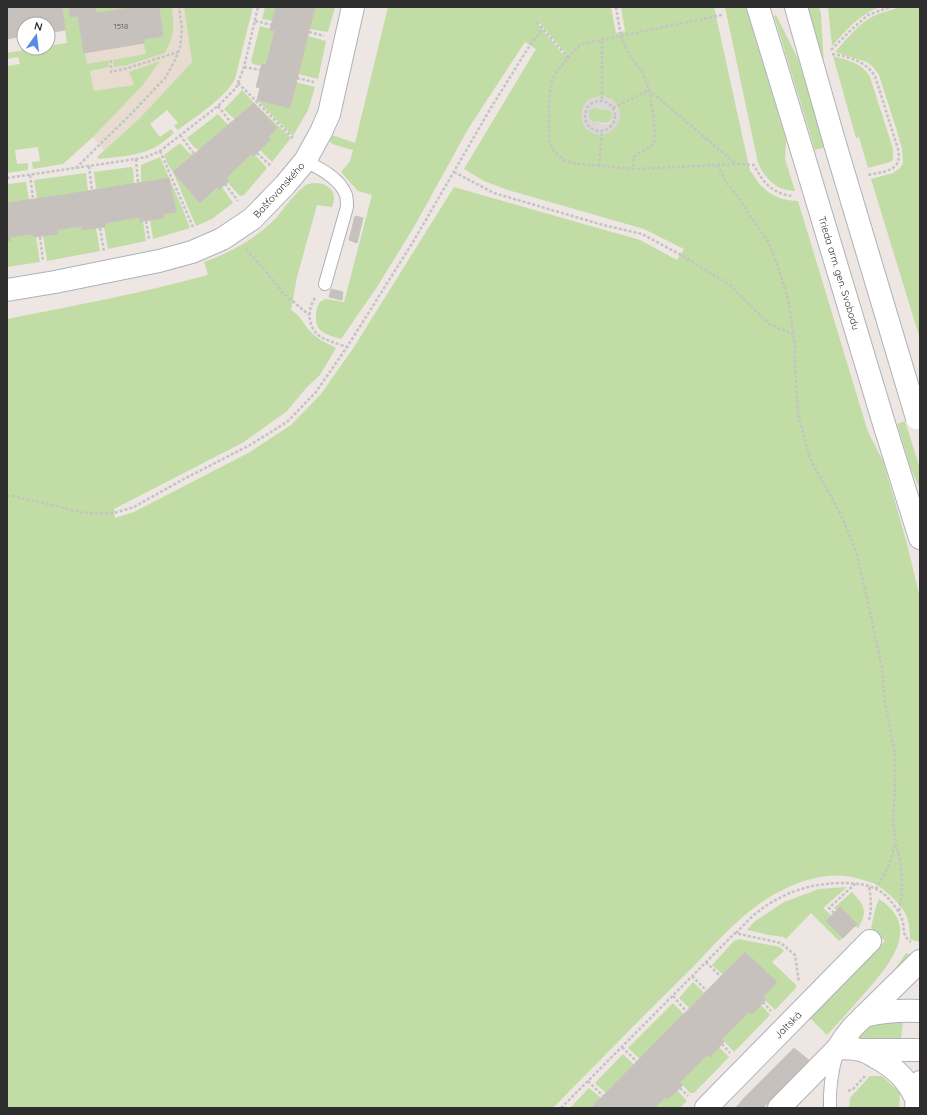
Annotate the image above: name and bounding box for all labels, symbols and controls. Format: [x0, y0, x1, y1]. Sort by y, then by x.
north arrow [16, 16, 56, 56]
text: N [33, 19, 44, 34]
house number: 1518 [114, 21, 128, 31]
street label: Bašťovanského [250, 159, 308, 221]
street label: Trieda arm. gen. Svobodu [815, 214, 863, 332]
street label: Jaltská [771, 1008, 805, 1042]

